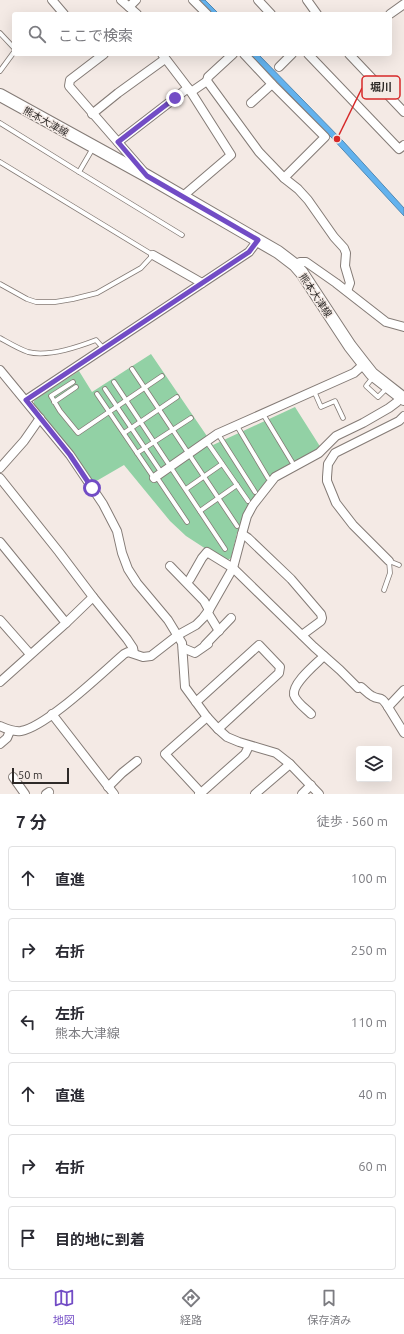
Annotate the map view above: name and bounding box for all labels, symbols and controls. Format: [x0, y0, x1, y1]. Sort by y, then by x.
search box [12, 12, 392, 56]
icon: search [26, 23, 48, 45]
text: ここで検索 [58, 27, 133, 44]
callout: 堀川 [362, 76, 400, 99]
text: 堀川 [370, 81, 392, 93]
route end [166, 89, 184, 107]
street label: 熊本大津線 [21, 105, 70, 138]
street label: 熊本大津線 [297, 271, 334, 319]
route start [83, 479, 101, 497]
map controls [356, 746, 392, 782]
button: layers [356, 746, 392, 782]
scale bar [12, 766, 69, 785]
text: 50 m [18, 769, 42, 781]
text: 7 分 [16, 812, 47, 831]
text: 徒歩 · 560 m [317, 814, 388, 828]
icon: ahead [17, 867, 39, 889]
text: 直進 [55, 871, 85, 888]
text: 100 m [351, 871, 387, 885]
icon: right [17, 939, 39, 961]
text: 右折 [55, 943, 85, 960]
text: 250 m [351, 943, 387, 957]
text: 左折 [55, 1005, 85, 1022]
icon: left [17, 1011, 39, 1033]
text: 110 m [351, 1015, 387, 1029]
text: 熊本大津線 [55, 1026, 120, 1040]
icon: ahead [17, 1083, 39, 1105]
text: 直進 [55, 1087, 85, 1104]
text: 40 m [358, 1087, 387, 1101]
icon: right [17, 1155, 39, 1177]
text: 右折 [55, 1159, 85, 1176]
text: 60 m [358, 1159, 387, 1173]
icon: arrive [17, 1227, 39, 1249]
text: 目的地に到着 [55, 1231, 145, 1248]
tab: 地図 [53, 1287, 75, 1327]
tab: 経路 [180, 1287, 202, 1327]
tab: 保存済み [307, 1287, 351, 1327]

